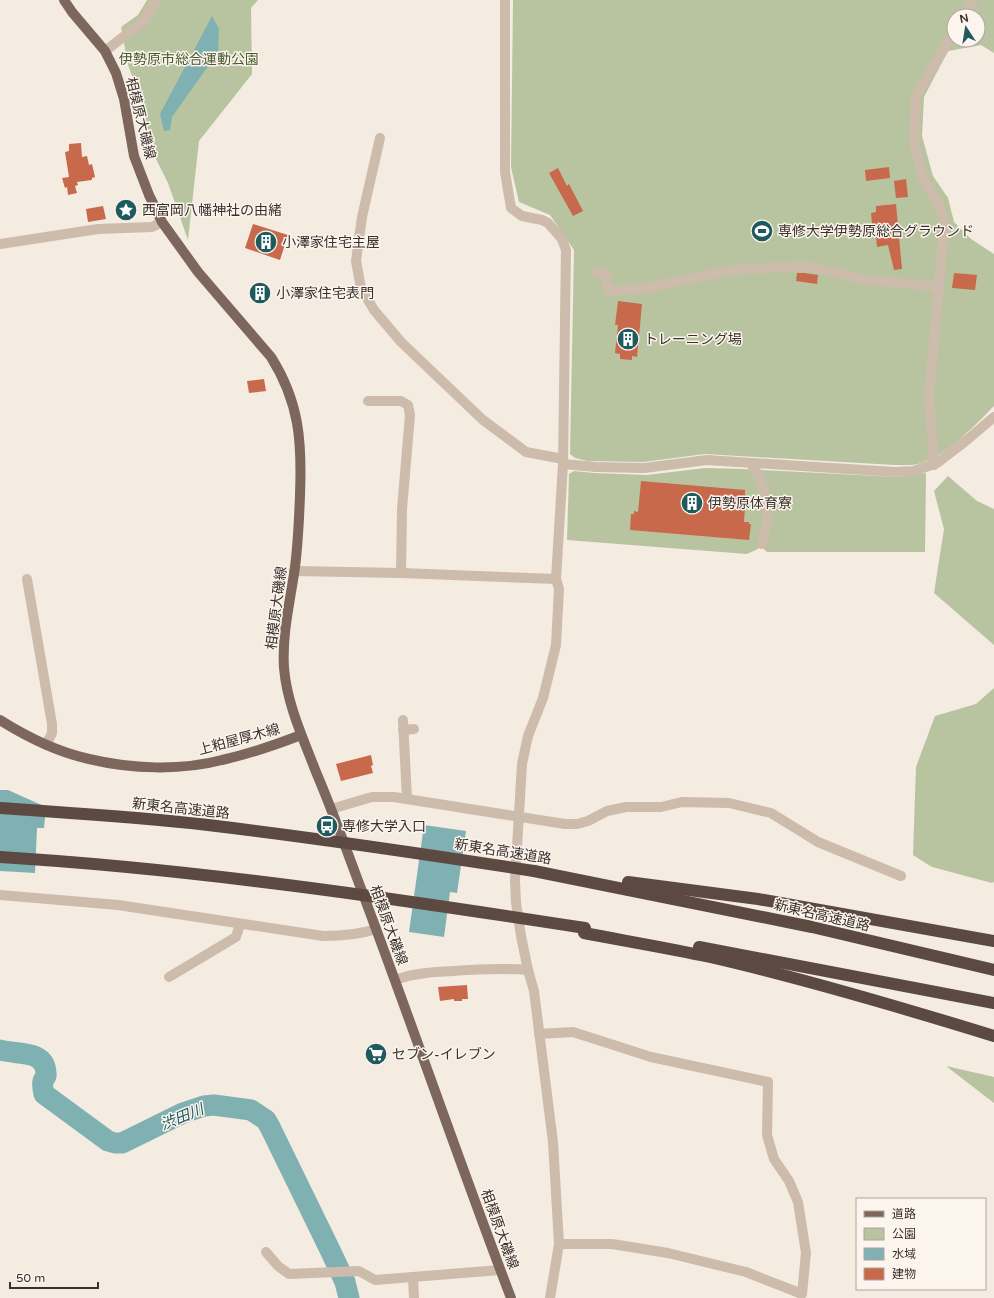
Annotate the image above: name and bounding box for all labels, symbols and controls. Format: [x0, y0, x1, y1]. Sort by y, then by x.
north arrow [946, 8, 986, 48]
text: N [958, 11, 970, 26]
park label: 伊勢原市総合運動公園 [119, 51, 259, 68]
street label: 相模原大磯線 [122, 75, 159, 161]
place icon: 西富岡八幡神社の由緒 [113, 197, 139, 223]
place label: 西富岡八幡神社の由緒 [142, 202, 282, 219]
sports icon: 専修大学伊勢原総合グラウンド [749, 218, 775, 244]
place label: 専修大学伊勢原総合グラウンド [778, 223, 974, 240]
building icon: 小澤家住宅主屋 [253, 229, 279, 255]
place label: 小澤家住宅主屋 [282, 234, 380, 251]
building icon: 小澤家住宅表門 [247, 280, 273, 306]
place label: 小澤家住宅表門 [276, 285, 374, 302]
building icon: トレーニング場 [615, 326, 641, 352]
place label: トレーニング場 [644, 331, 742, 348]
building icon: 伊勢原体育寮 [679, 490, 705, 516]
place label: 伊勢原体育寮 [708, 495, 792, 512]
street label: 相模原大磯線 [263, 565, 290, 651]
street label: 上粕屋厚木線 [196, 720, 282, 759]
street label: 新東名高速道路 [131, 795, 231, 822]
bus stop icon: 専修大学入口 [314, 813, 340, 839]
place label: 専修大学入口 [342, 818, 426, 835]
street label: 新東名高速道路 [453, 835, 553, 868]
street label: 相模原大磯線 [366, 883, 411, 968]
street label: 新東名高速道路 [772, 896, 872, 935]
supermarket icon: セブン-イレブン [363, 1041, 389, 1067]
place label: セブン-イレブン [392, 1046, 496, 1063]
water label: 渋田川 [158, 1099, 208, 1134]
street label: 相模原大磯線 [477, 1187, 522, 1272]
legend [856, 1198, 986, 1290]
text: 道路 [892, 1207, 916, 1221]
text: 公園 [892, 1227, 916, 1241]
text: 水域 [892, 1247, 916, 1261]
scale bar [10, 1264, 98, 1290]
text: 建物 [892, 1267, 916, 1281]
text: 50 m [16, 1271, 45, 1285]

